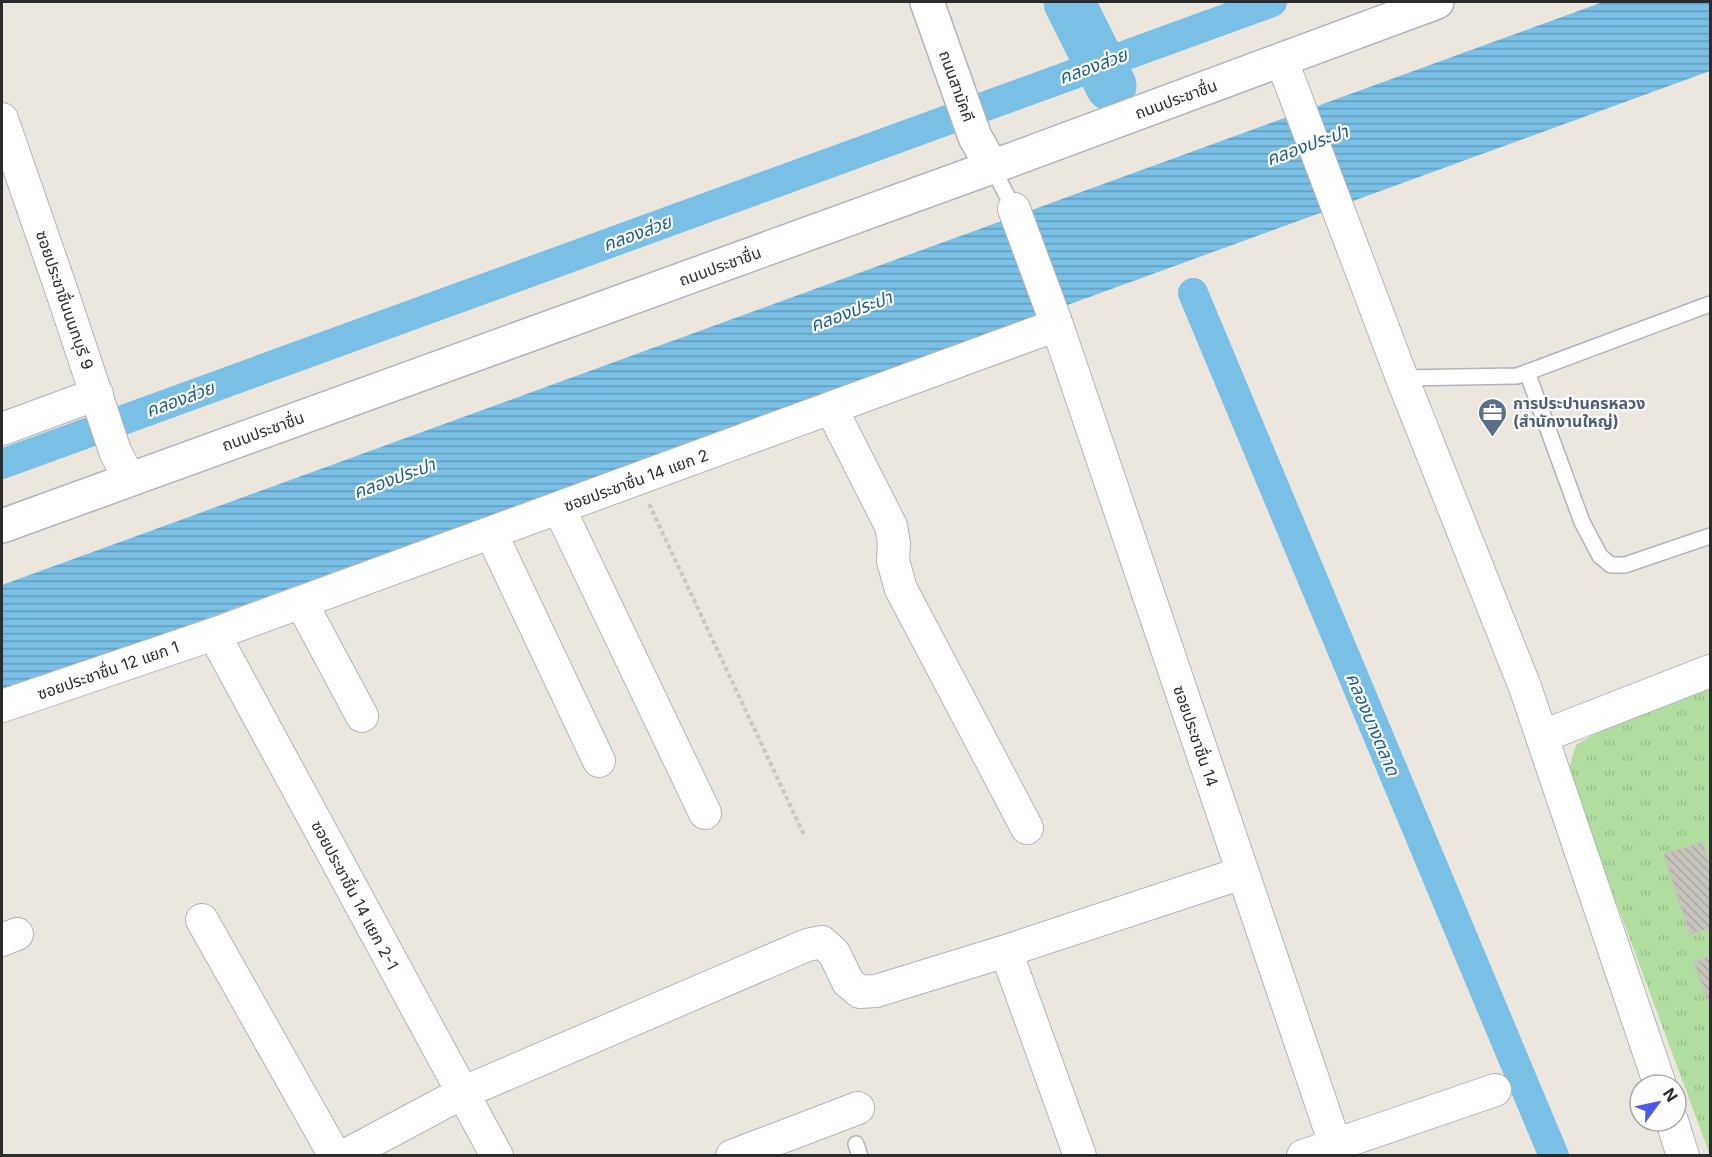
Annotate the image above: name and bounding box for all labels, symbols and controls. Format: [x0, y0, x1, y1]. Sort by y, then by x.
water label: คลองส่วย [1056, 44, 1131, 88]
street label: ถนนสามัคคี [935, 48, 979, 124]
street label: ถนนประชาชื่น [1132, 74, 1220, 123]
water label: คลองประปา [1263, 120, 1351, 169]
water label: คลองส่วย [600, 211, 675, 255]
street label: ซอยประชาชื่นนนทบุรี 9 [32, 228, 99, 372]
street label: ถนนประชาชื่น [676, 241, 764, 290]
water label: คลองประปา [807, 286, 895, 335]
water label: คลองส่วย [143, 377, 218, 421]
place label: การประปานครหลวง (สำนักงานใหญ่) [1513, 393, 1645, 431]
office icon: การประปานครหลวง (สำนักงานใหญ่) [1476, 396, 1508, 438]
street label: ถนนประชาชื่น [219, 406, 307, 455]
street label: ซอยประชาชื่น 14 แยก 2 [561, 444, 711, 515]
water label: คลองประปา [350, 453, 438, 502]
street label: ซอยประชาชื่น 12 แยก 1 [34, 635, 181, 704]
water label: คลองบางตลาด [1342, 670, 1404, 779]
street label: ซอยประชาชื่น 14 [1169, 682, 1224, 789]
street label: ซอยประชาชื่น 14 แยก 2-1 [307, 817, 404, 973]
north arrow [1628, 1073, 1688, 1133]
text: N [1659, 1084, 1682, 1105]

